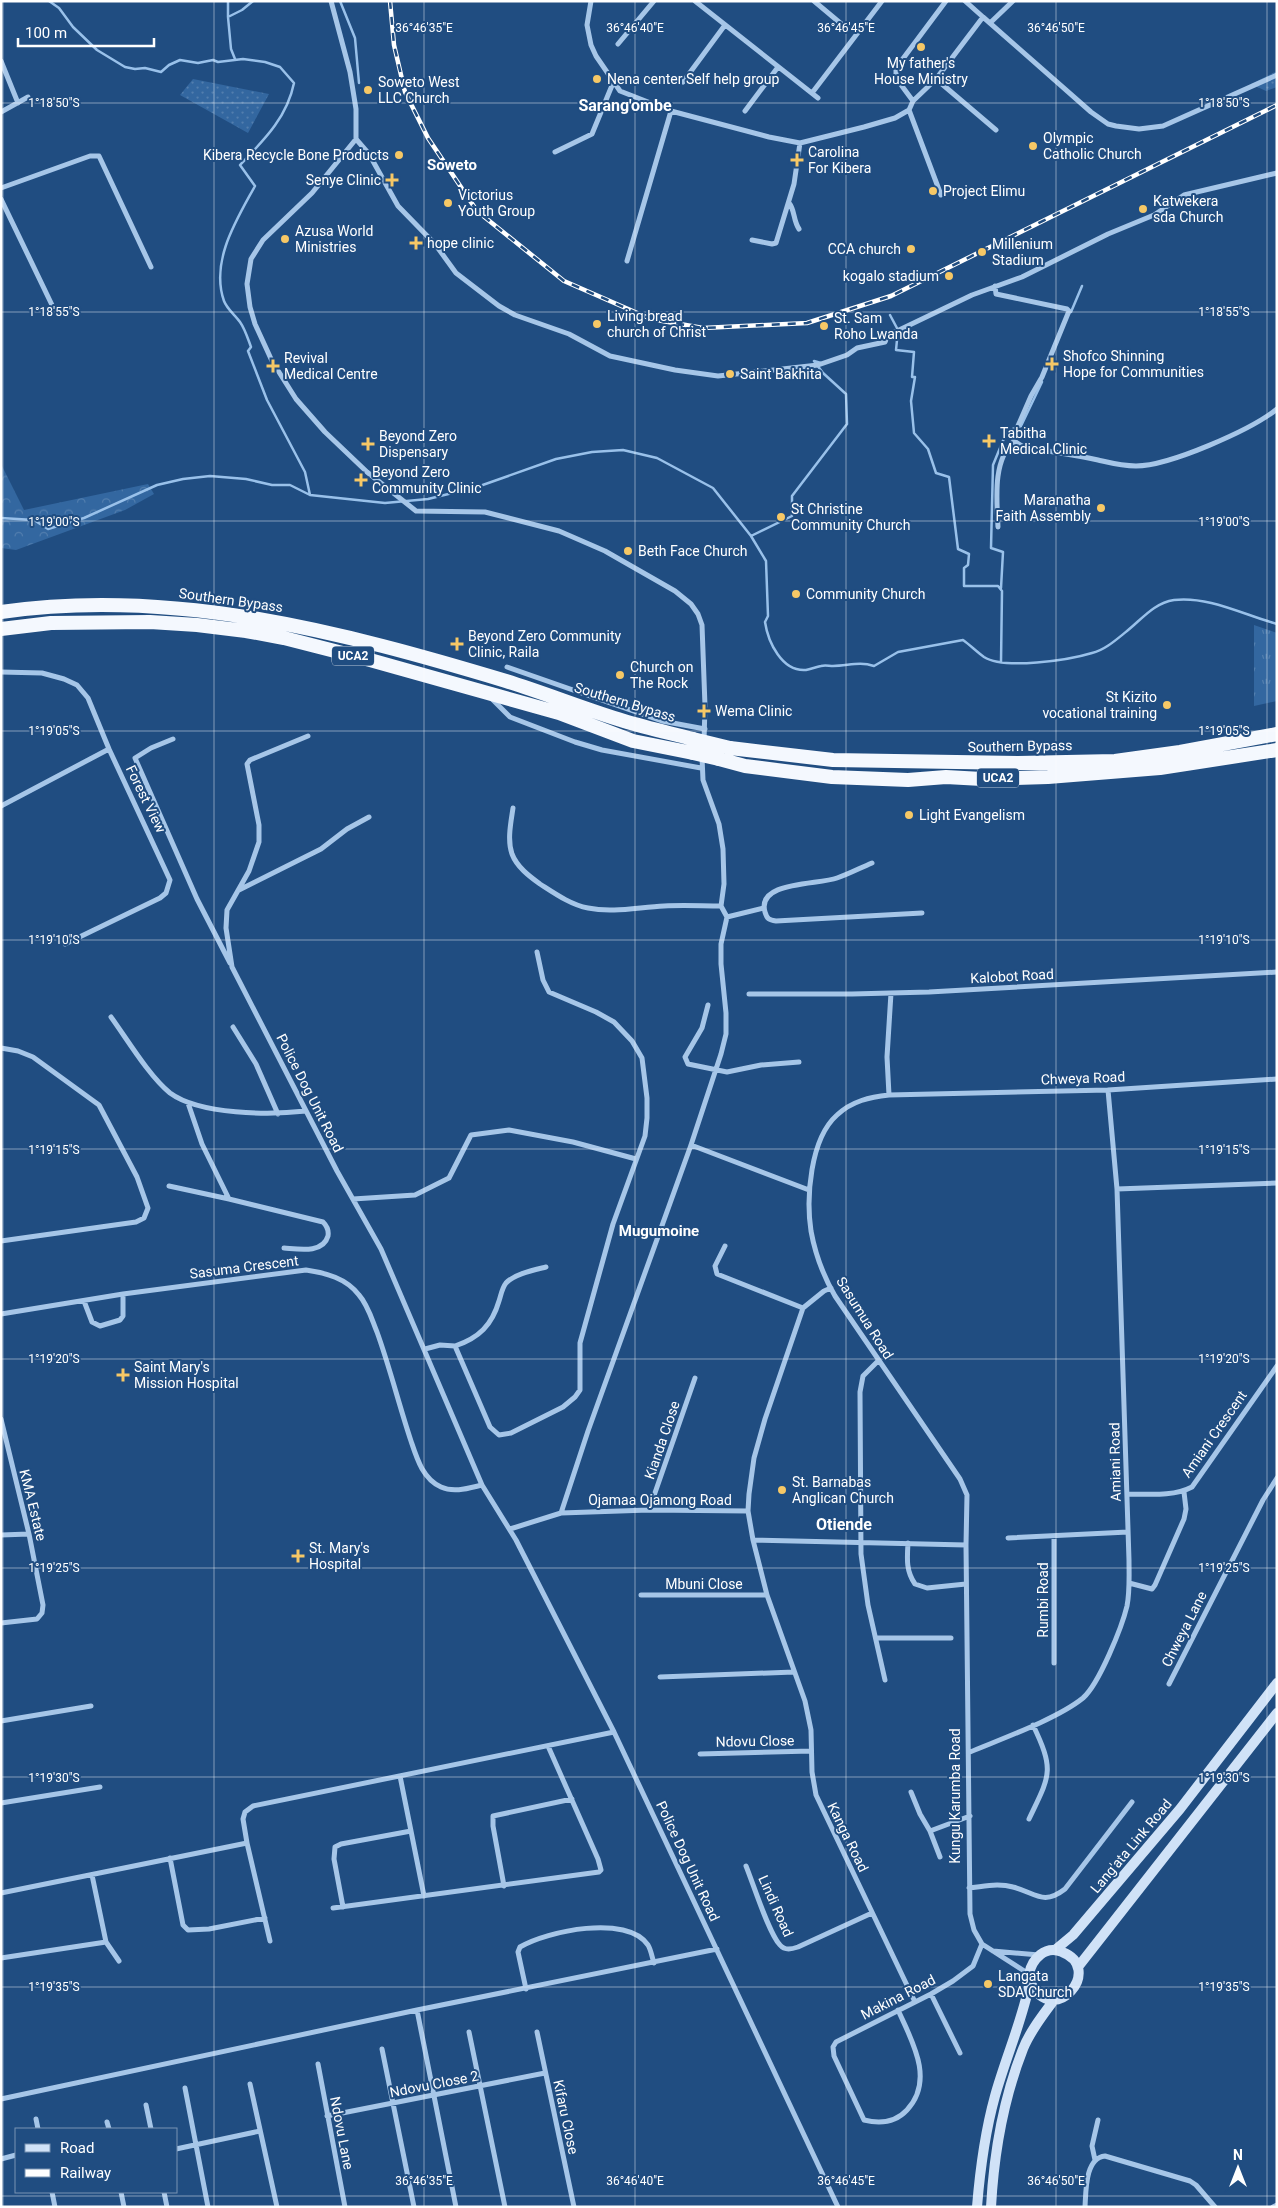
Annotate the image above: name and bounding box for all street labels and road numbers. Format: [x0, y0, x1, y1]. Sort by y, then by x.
street label: Southern Bypass [178, 585, 284, 615]
road number: UCA2 [332, 646, 374, 666]
street label: Southern Bypass [572, 679, 678, 725]
street label: Southern Bypass [967, 737, 1073, 755]
street label: Forest View [123, 763, 169, 836]
road number: UCA2 [977, 768, 1019, 788]
street label: Kalobot Road [970, 966, 1054, 986]
street label: Police Dog Unit Road [273, 1031, 347, 1155]
street label: Chweya Road [1041, 1069, 1125, 1087]
street label: Sasuma Crescent [189, 1252, 300, 1282]
street label: Sasumua Road [833, 1274, 897, 1362]
street label: Amiani Crescent [1178, 1387, 1250, 1481]
street label: Kianda Close [641, 1399, 683, 1481]
street label: Amiani Road [1106, 1422, 1124, 1502]
street label: KMA Estate [16, 1468, 50, 1542]
street label: Ojamaa Ojamong Road [588, 1492, 732, 1508]
street label: Rumbi Road [1035, 1562, 1051, 1638]
street label: Mbuni Close [665, 1576, 743, 1592]
street label: Chweya Lane [1158, 1589, 1210, 1669]
street label: Kungu Karumba Road [947, 1728, 963, 1864]
street label: Ndovu Close [715, 1732, 795, 1750]
street label: Lang'ata Link Road [1087, 1796, 1175, 1896]
street label: Police Dog Unit Road [653, 1798, 723, 1924]
street label: Kanga Road [824, 1800, 872, 1874]
street label: Lindi Road [755, 1873, 797, 1939]
street label: Makina Road [858, 1971, 938, 2023]
street label: Ndovu Close 2 [388, 2068, 480, 2100]
street label: Kifaru Close [550, 2078, 582, 2156]
street label: Ndovu Lane [327, 2095, 357, 2171]

